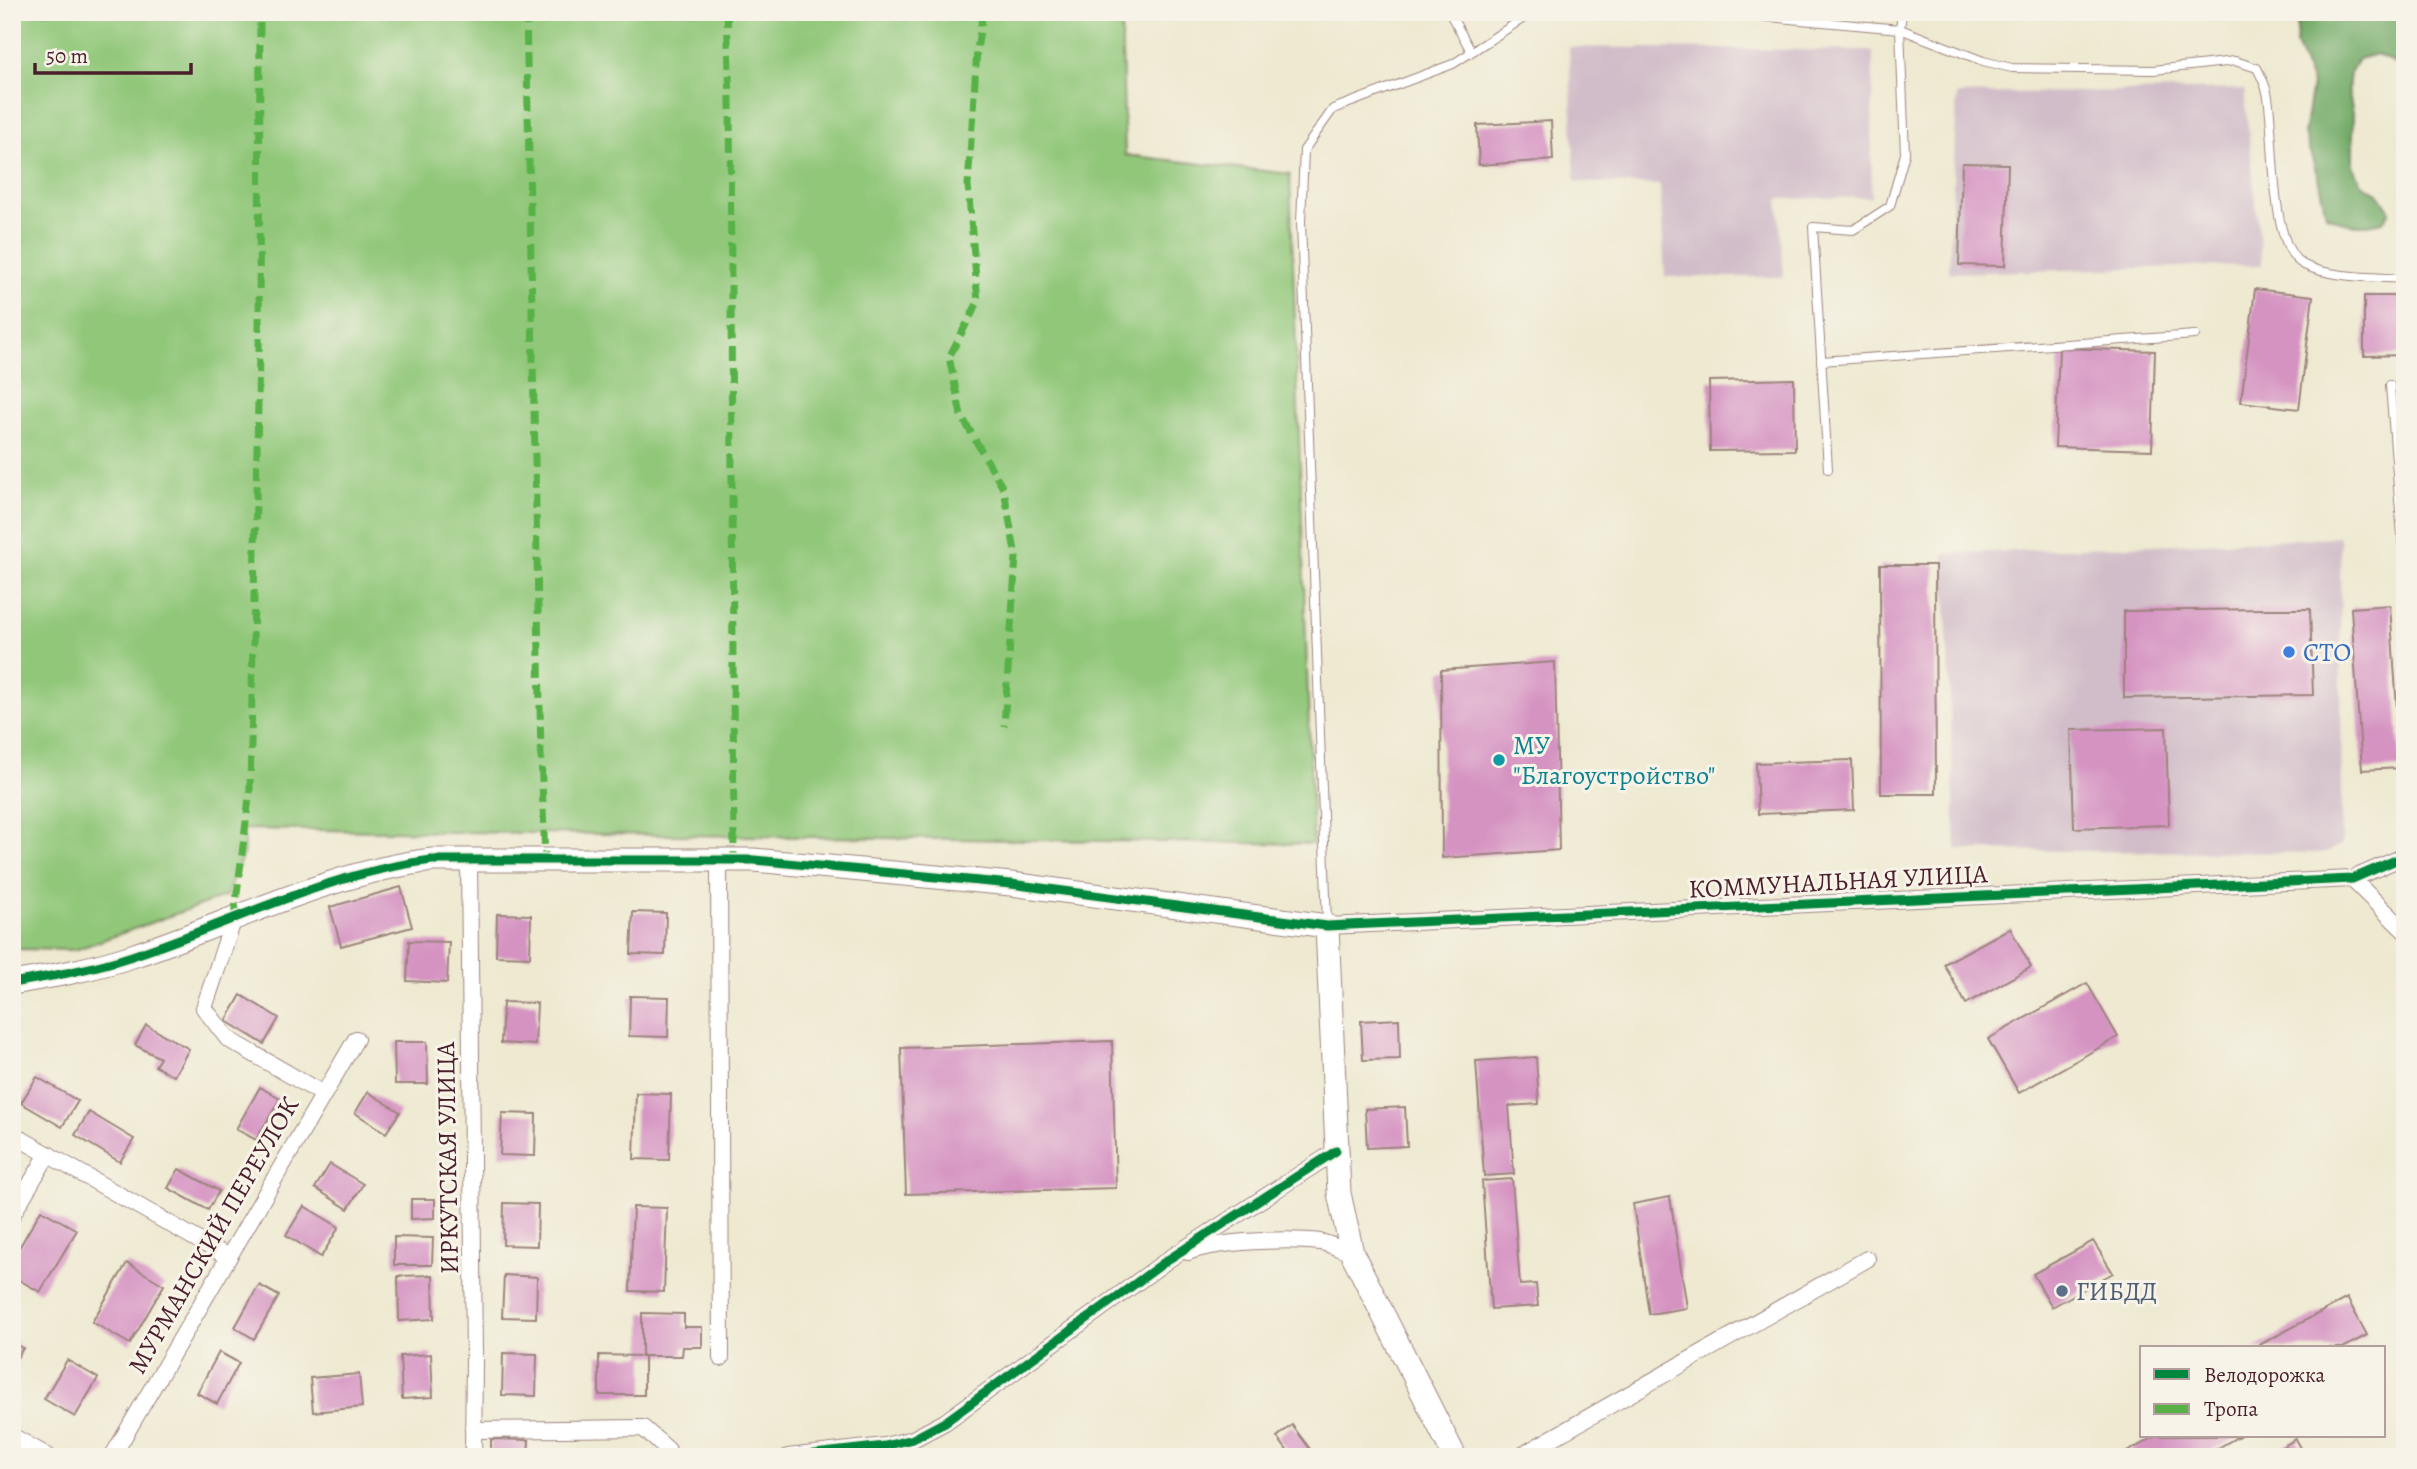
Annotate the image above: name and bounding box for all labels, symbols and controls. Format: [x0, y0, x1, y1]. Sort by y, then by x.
scale bar [35, 32, 191, 76]
text: 50 m [46, 42, 88, 70]
place label: СТО [2303, 635, 2351, 670]
marker: СТО [2281, 644, 2297, 660]
place label: МУ "Благоустройство" [1513, 728, 1715, 793]
marker: МУ "Благоустройство" [1491, 752, 1507, 768]
street label: КОММУНАЛЬНАЯ УЛИЦА [1688, 856, 1989, 907]
street label: ИРКУТСКАЯ УЛИЦА [428, 1041, 467, 1274]
street label: МУРМАНСКИЙ ПЕРЕУЛОК [120, 1090, 307, 1380]
place label: ГИБДД [2076, 1274, 2157, 1309]
marker: ГИБДД [2054, 1283, 2070, 1299]
legend [2140, 1346, 2386, 1438]
text: Велодорожка [2204, 1361, 2325, 1389]
text: Тропа [2204, 1395, 2258, 1423]

